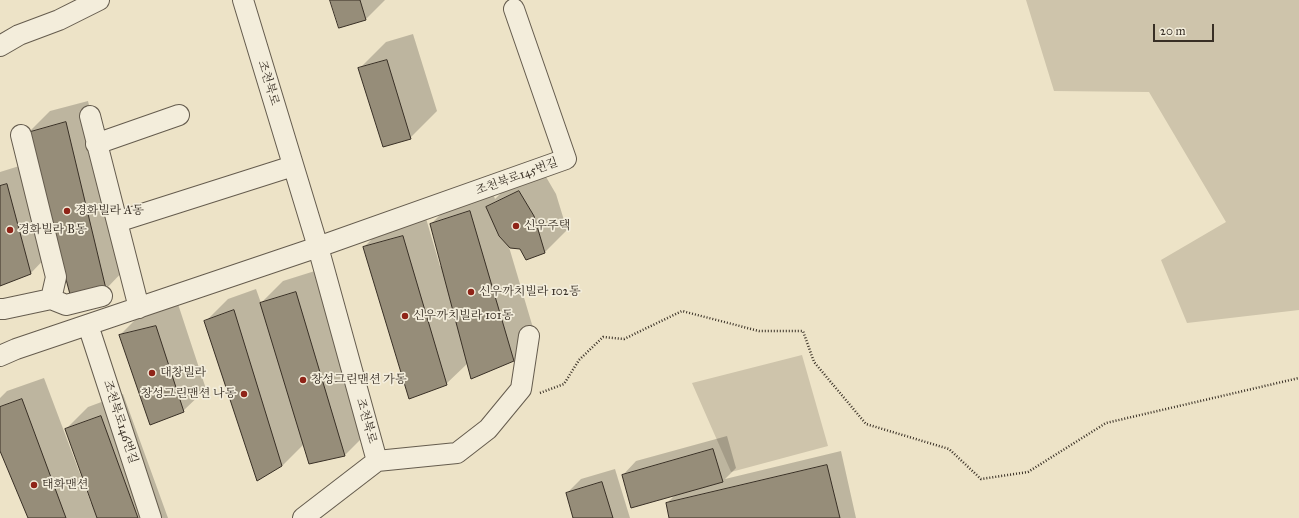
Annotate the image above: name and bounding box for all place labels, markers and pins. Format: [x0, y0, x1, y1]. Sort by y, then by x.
place label: 경화빌라 A동 [75, 204, 144, 218]
marker: 경화빌라 A동 [62, 206, 72, 216]
place label: 신우주택 [524, 219, 570, 233]
marker: 신우주택 [511, 221, 521, 231]
place label: 경화빌라 B동 [18, 223, 86, 237]
marker: 경화빌라 B동 [5, 225, 15, 235]
place label: 신우까치빌라 102동 [479, 285, 580, 299]
marker: 신우까치빌라 102동 [466, 287, 476, 297]
place label: 신우까치빌라 101동 [413, 309, 513, 323]
marker: 신우까치빌라 101동 [400, 311, 410, 321]
place label: 대창빌라 [160, 366, 206, 380]
marker: 대창빌라 [147, 368, 157, 378]
place label: 창성그린맨션 가동 [311, 373, 406, 387]
marker: 창성그린맨션 가동 [298, 375, 308, 385]
place label: 창성그린맨션 나동 [141, 387, 236, 401]
marker: 창성그린맨션 나동 [239, 389, 249, 399]
place label: 태화맨션 [42, 478, 88, 492]
marker: 태화맨션 [29, 480, 39, 490]

